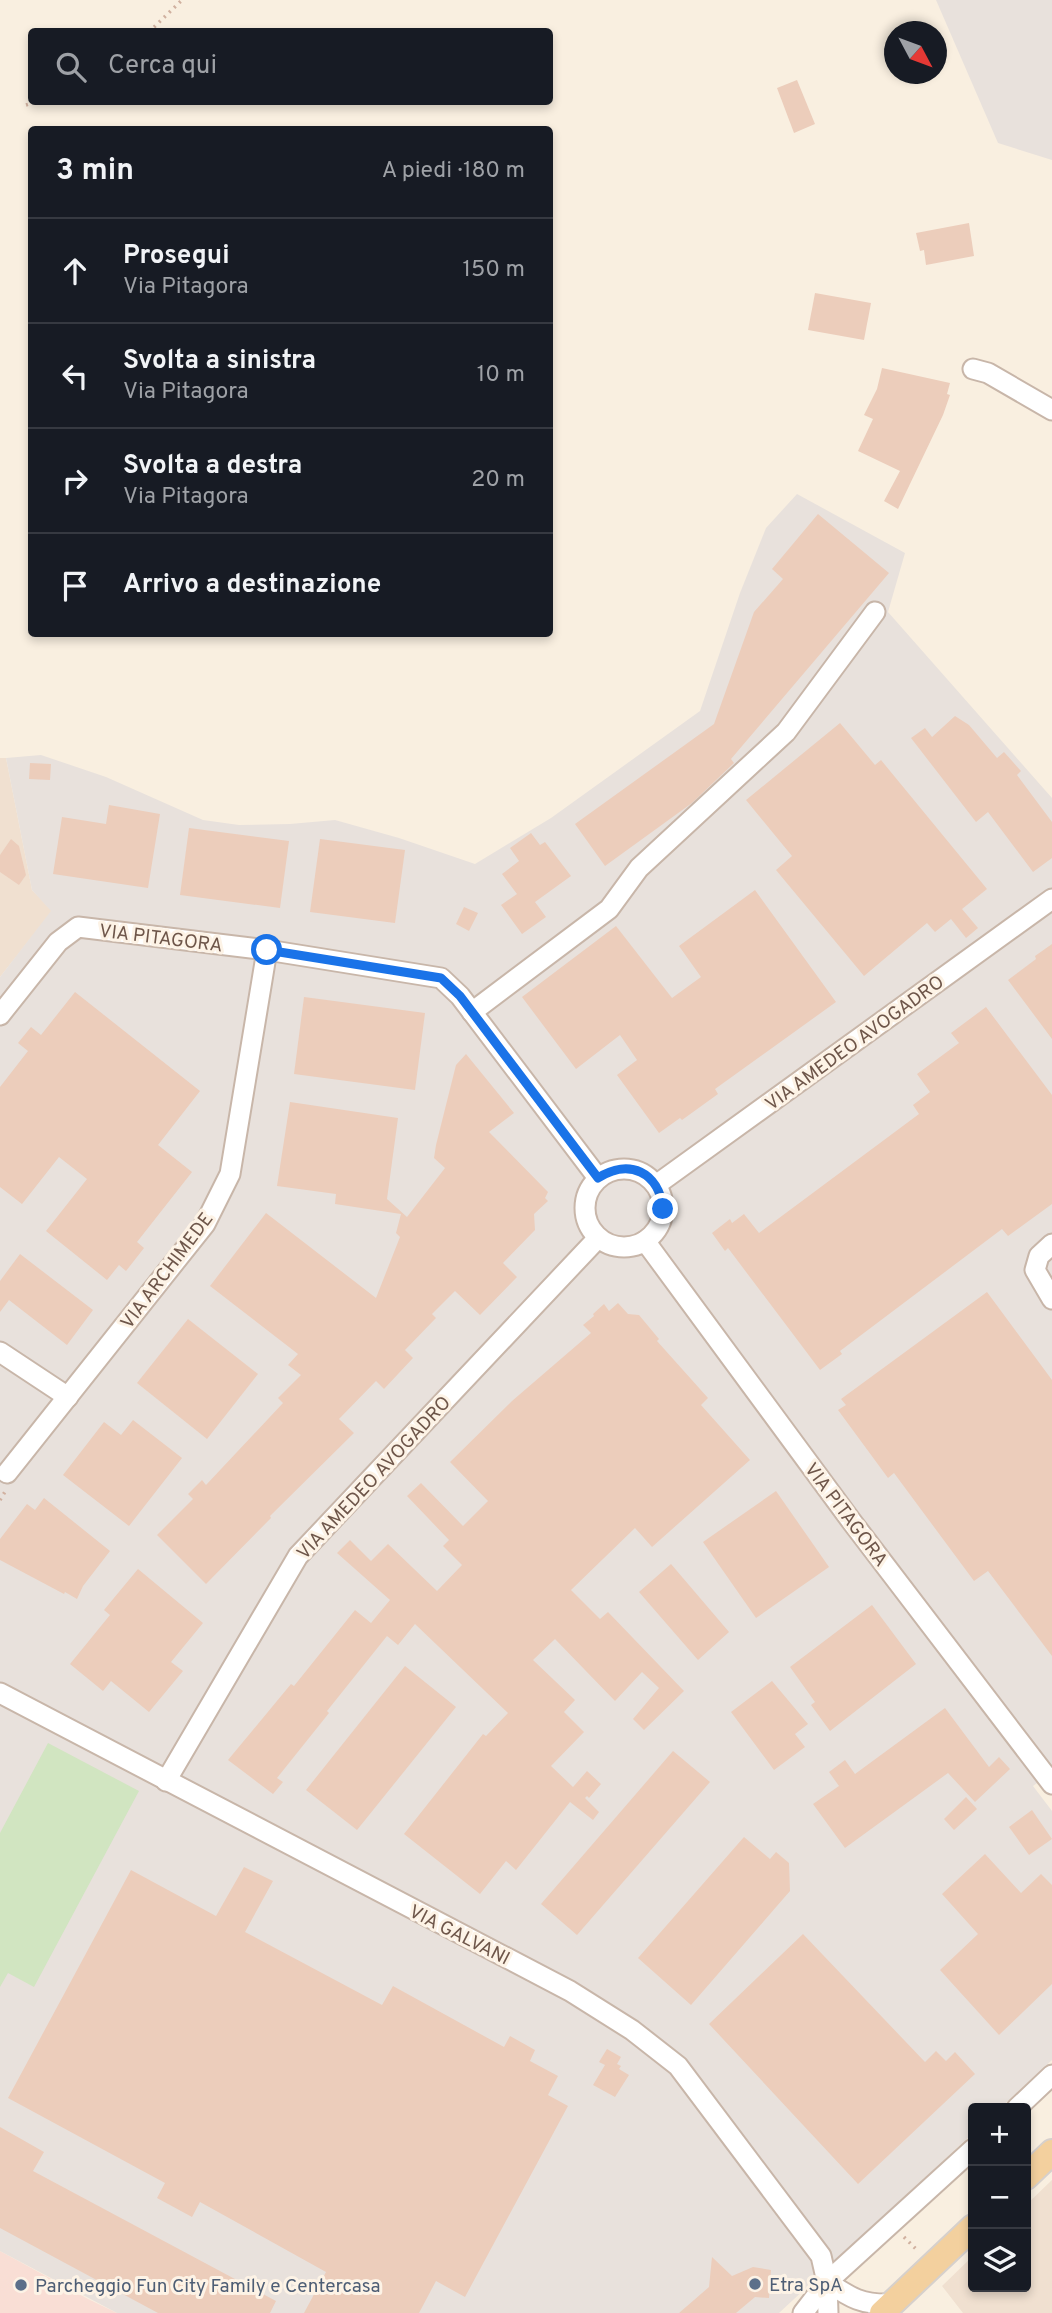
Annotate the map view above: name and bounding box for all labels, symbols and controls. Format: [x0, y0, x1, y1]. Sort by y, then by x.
north arrow [884, 21, 947, 84]
search box [28, 28, 553, 105]
icon: search [52, 48, 90, 86]
text: Cerca qui [108, 50, 217, 83]
text: 3 min [56, 153, 134, 190]
text: A piedi · 180 m [382, 157, 525, 186]
text: Prosegui [123, 240, 230, 273]
icon: ahead [56, 252, 94, 290]
text: 150 m [463, 256, 525, 285]
text: Via Pitagora [123, 273, 249, 302]
text: Svolta a sinistra [123, 345, 316, 378]
icon: left [56, 357, 94, 395]
text: 10 m [477, 361, 525, 390]
text: Via Pitagora [123, 378, 249, 407]
text: Svolta a destra [123, 450, 302, 483]
icon: right [56, 462, 94, 500]
text: 20 m [471, 466, 525, 495]
text: Via Pitagora [123, 483, 249, 512]
icon: arrive [56, 567, 94, 605]
text: Arrivo a destinazione [123, 569, 381, 602]
street label: VIA PITAGORA [98, 920, 224, 958]
route start [251, 934, 282, 965]
street label: VIA AMEDEO AVOGADRO [761, 971, 949, 1117]
route end [647, 1193, 678, 1224]
street label: VIA ARCHIMEDE [116, 1208, 219, 1334]
street label: VIA AMEDEO AVOGADRO [292, 1391, 457, 1565]
street label: VIA PITAGORA [798, 1458, 892, 1572]
street label: VIA GALVANI [405, 1900, 514, 1971]
map controls [968, 2103, 1031, 2292]
button: + [968, 2103, 1031, 2166]
button: − [968, 2166, 1031, 2229]
button: layers [968, 2229, 1031, 2292]
place label: Etra SpA [769, 2274, 843, 2298]
place label: Parcheggio Fun City Family e Centercasa [35, 2275, 381, 2299]
marker: Etra SpA [747, 2276, 763, 2292]
marker: Parcheggio Fun City Family e Centercasa [13, 2277, 29, 2293]

